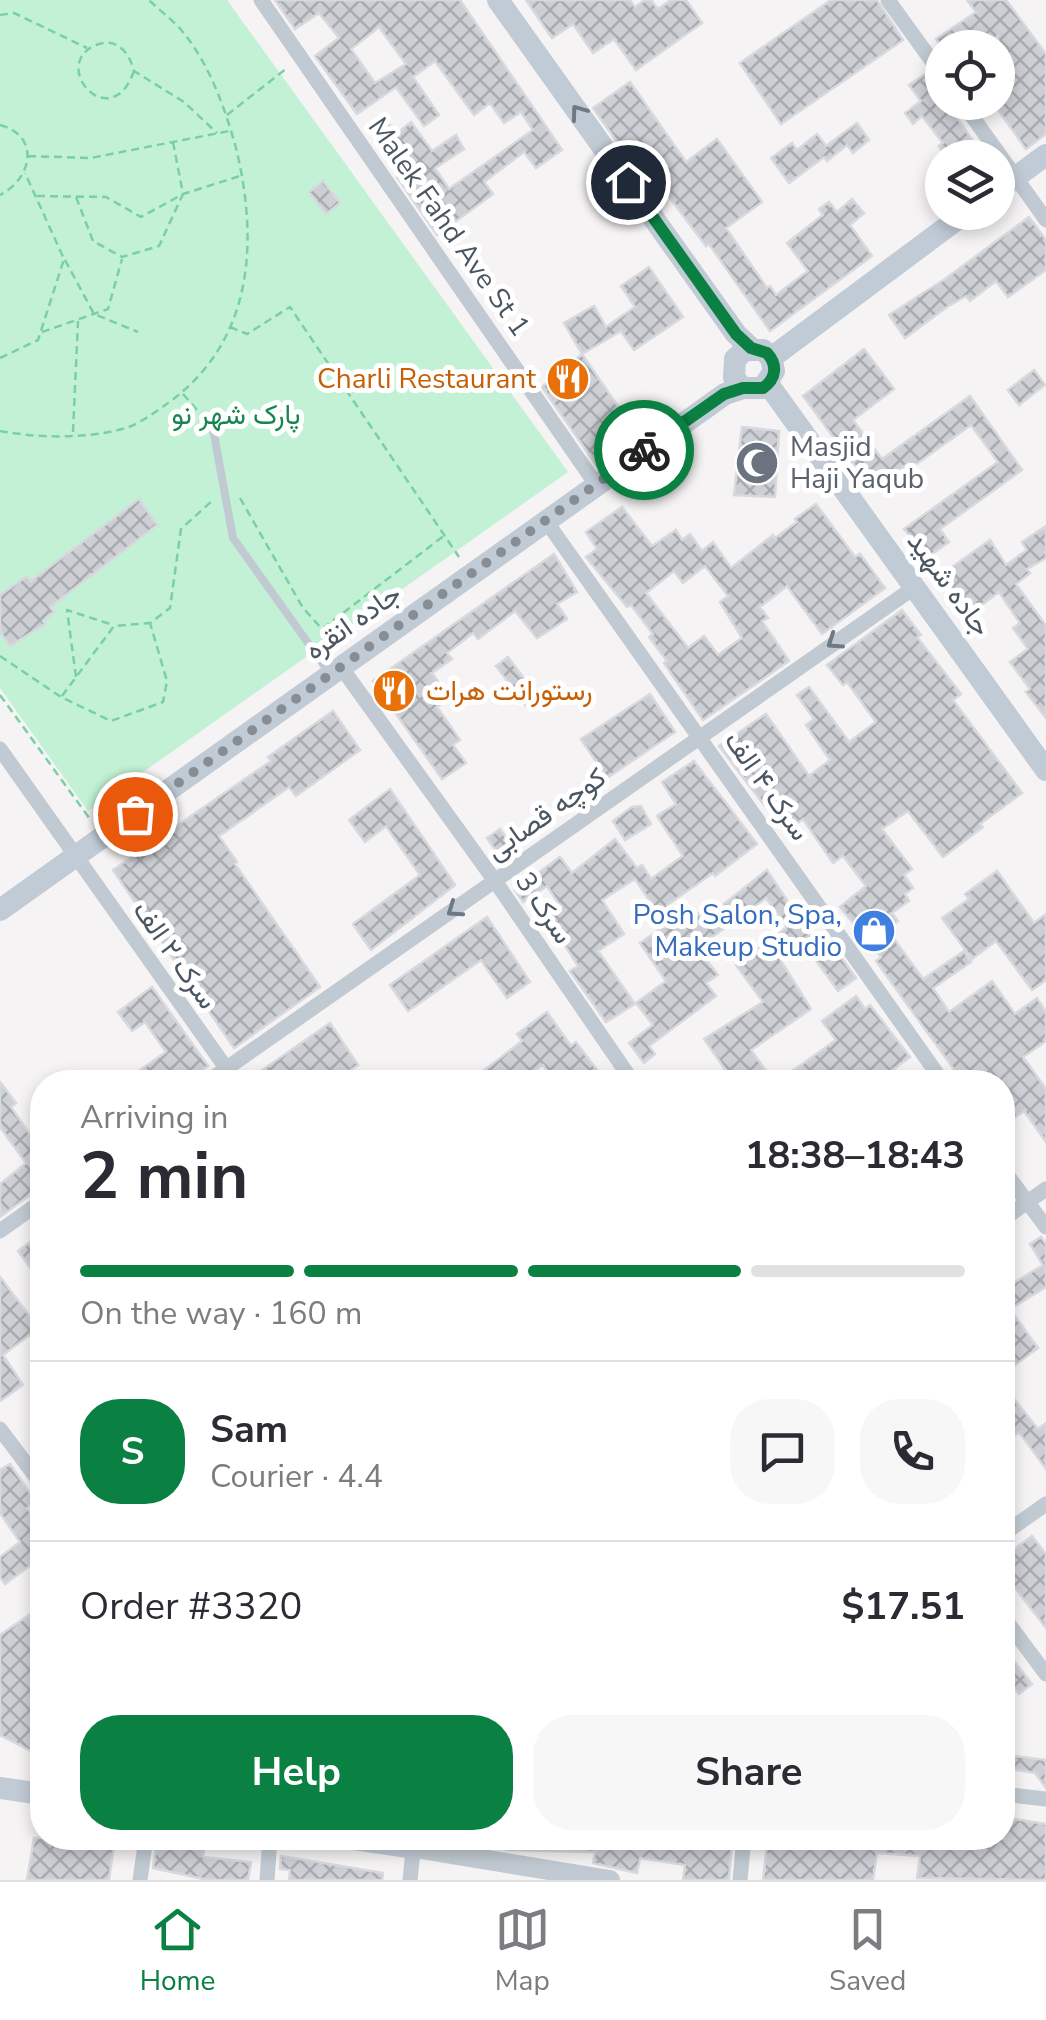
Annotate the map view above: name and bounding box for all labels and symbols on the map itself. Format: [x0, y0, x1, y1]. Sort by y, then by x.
one-way arrow [572, 105, 590, 123]
street label: Malek Fahd Ave St 1 [359, 110, 539, 344]
pin [586, 140, 671, 225]
restaurant icon: Charli Restaurant [545, 356, 591, 402]
place label: Charli Restaurant [317, 360, 536, 398]
park label: پارک شهر نو [171, 396, 301, 434]
courier [594, 400, 694, 500]
place label: Masjid Haji Yaqub [790, 428, 924, 498]
mosque icon: Masjid Haji Yaqub [734, 440, 780, 486]
street label: جاده شهید [898, 524, 1000, 644]
street label: جاده انقره [297, 575, 409, 669]
one-way arrow [827, 630, 845, 649]
restaurant icon: رستورانت هرات [371, 668, 417, 714]
place label: رستورانت هرات [426, 672, 593, 710]
street label: سرک ۴ الف [715, 724, 819, 848]
street label: کوچه قصابی [478, 759, 614, 869]
pin [93, 772, 178, 857]
street label: سرک 3 [506, 865, 582, 951]
street label: سرک ۲ الف [124, 893, 226, 1017]
place label: Posh Salon, Spa, Makeup Studio [633, 896, 842, 966]
one-way arrow [446, 898, 465, 916]
shop icon: Posh Salon, Spa, Makeup Studio [851, 908, 897, 954]

